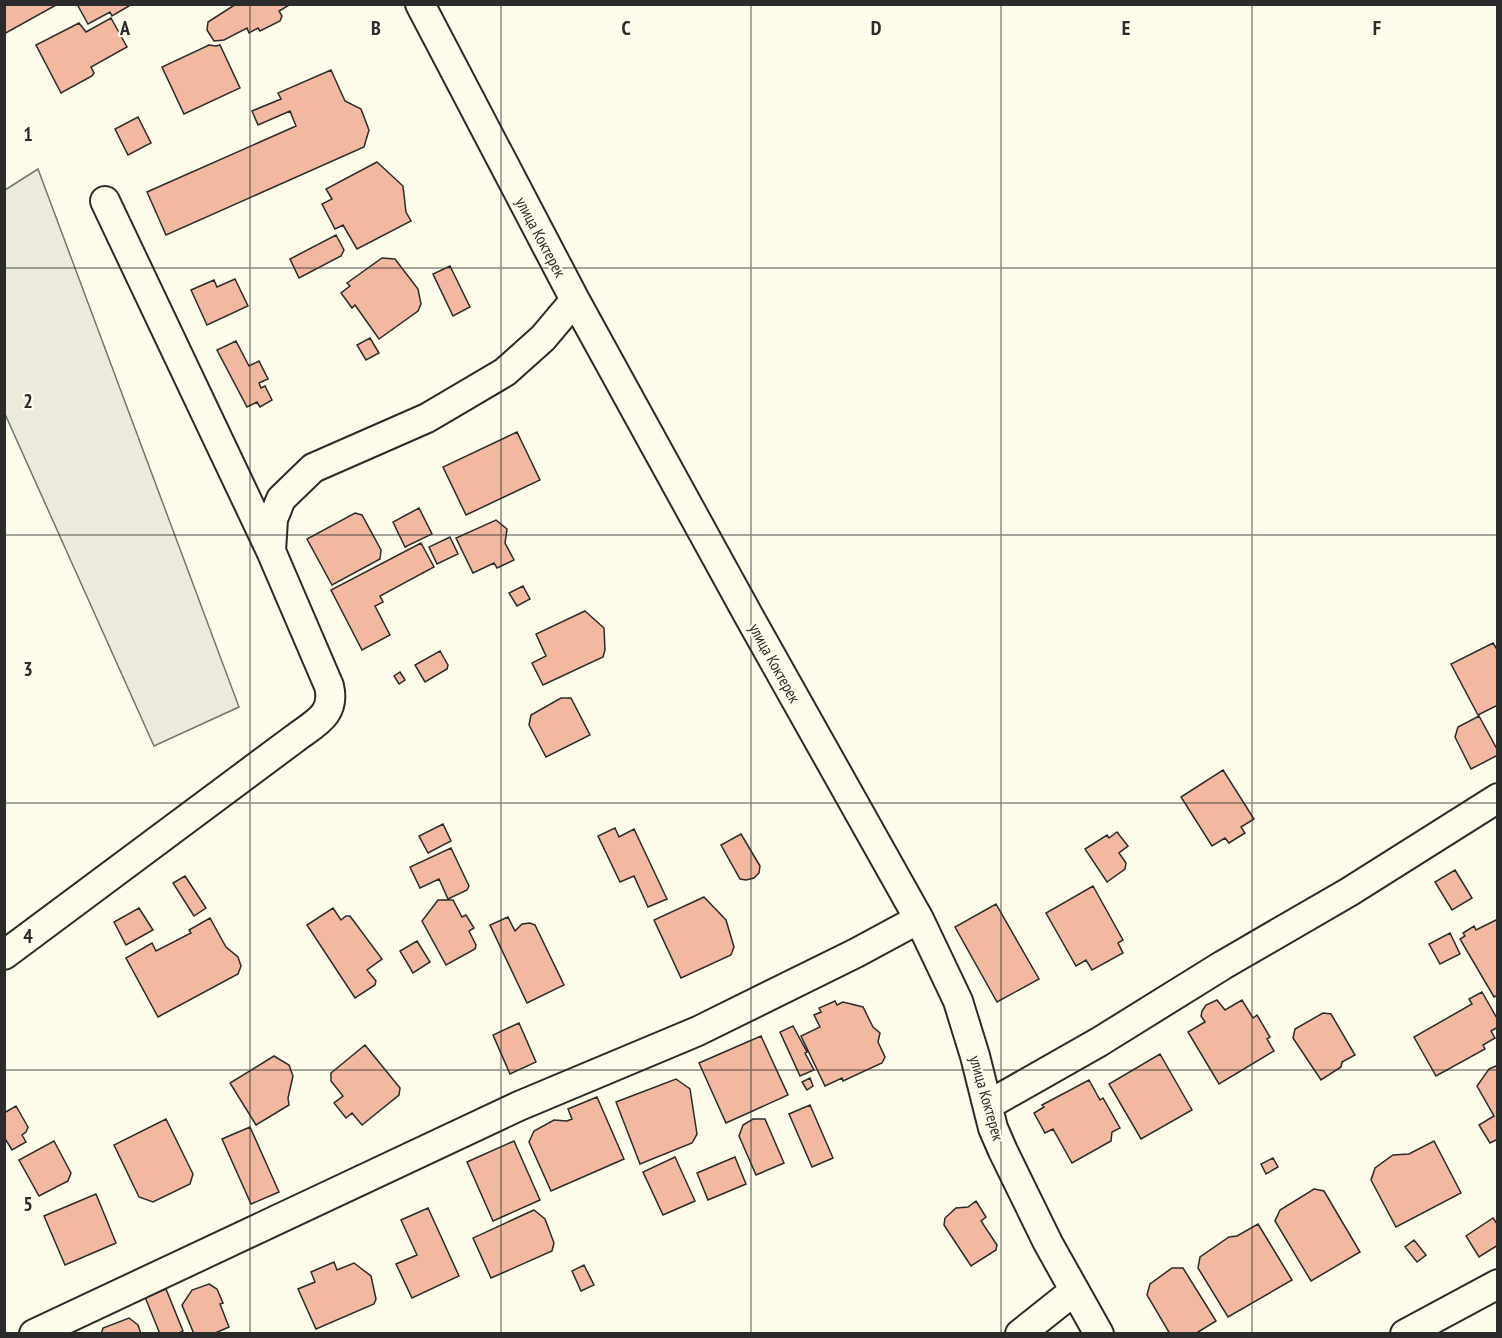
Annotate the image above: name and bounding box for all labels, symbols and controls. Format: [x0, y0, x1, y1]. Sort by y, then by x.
text: A [119, 15, 131, 41]
text: B [371, 15, 381, 41]
text: C [621, 15, 631, 41]
text: D [871, 15, 882, 41]
text: E [1122, 15, 1130, 41]
text: F [1373, 15, 1381, 41]
text: 1 [23, 121, 33, 147]
street label: улица Коктерек [512, 194, 571, 281]
text: 2 [23, 388, 33, 414]
street label: улица Коктерек [745, 620, 805, 707]
text: 3 [23, 656, 33, 682]
text: 4 [23, 923, 33, 949]
street label: улица Коктерек [965, 1053, 1009, 1144]
text: 5 [23, 1191, 33, 1217]

